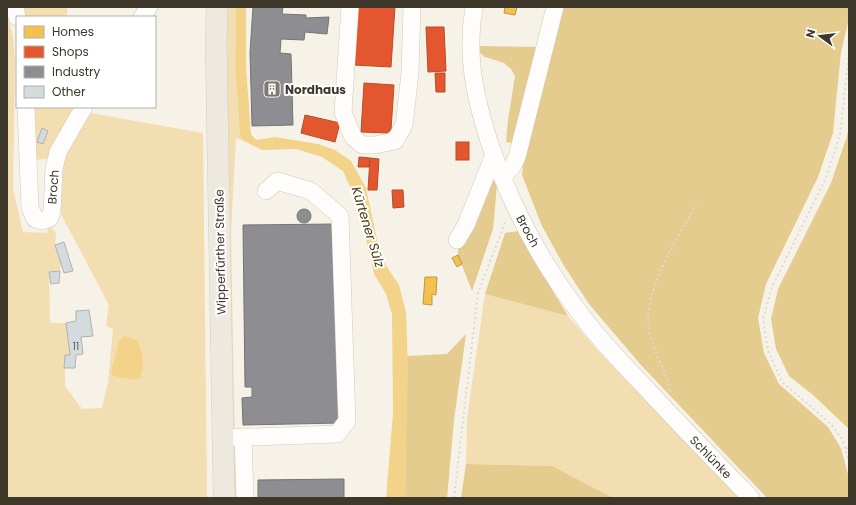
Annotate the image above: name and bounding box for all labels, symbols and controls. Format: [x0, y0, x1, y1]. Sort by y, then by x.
legend [16, 16, 156, 108]
north arrow [800, 16, 840, 56]
text: Homes [52, 23, 94, 40]
text: N [802, 27, 819, 39]
text: Shops [52, 43, 89, 60]
text: Industry [52, 63, 101, 80]
building icon: Nordhaus [262, 79, 282, 99]
place label: Nordhaus [285, 81, 346, 98]
text: Other [52, 83, 86, 100]
street label: Broch [43, 169, 63, 205]
water label: Kürtener Sülz [347, 184, 389, 270]
street label: Wipperfürther Straße [210, 189, 230, 315]
street label: Broch [512, 212, 544, 250]
house number: 11 [73, 339, 79, 354]
street label: Schlünke [686, 432, 736, 482]

